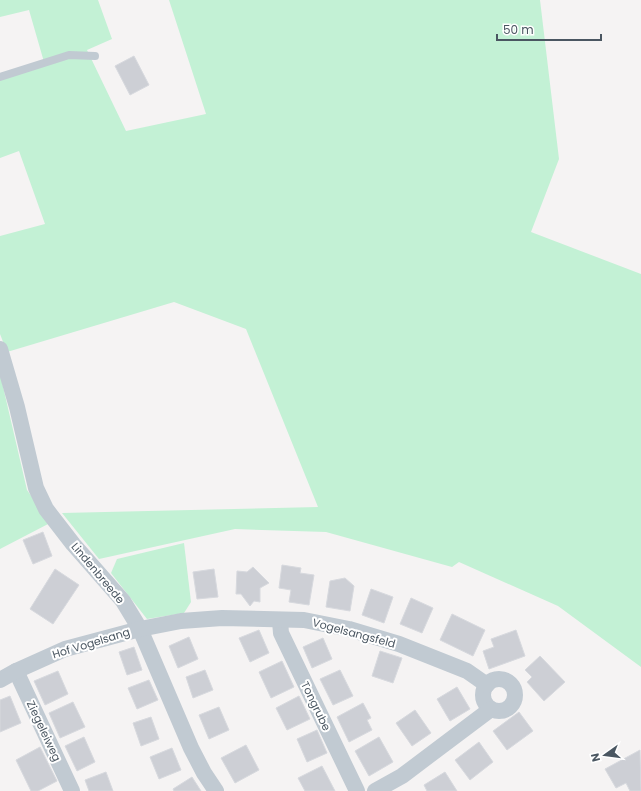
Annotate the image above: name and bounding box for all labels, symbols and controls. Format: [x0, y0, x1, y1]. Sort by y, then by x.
scale bar [497, 16, 601, 42]
text: 50 m [503, 21, 534, 38]
street label: Lindenbreede [68, 539, 128, 607]
street label: Vogelsangsfeld [311, 614, 397, 652]
street label: Hof Vogelsang [50, 624, 132, 662]
street label: Tongrube [297, 679, 335, 733]
street label: Ziegeleiweg [23, 698, 65, 764]
north arrow [585, 735, 625, 775]
text: N [587, 751, 604, 763]

